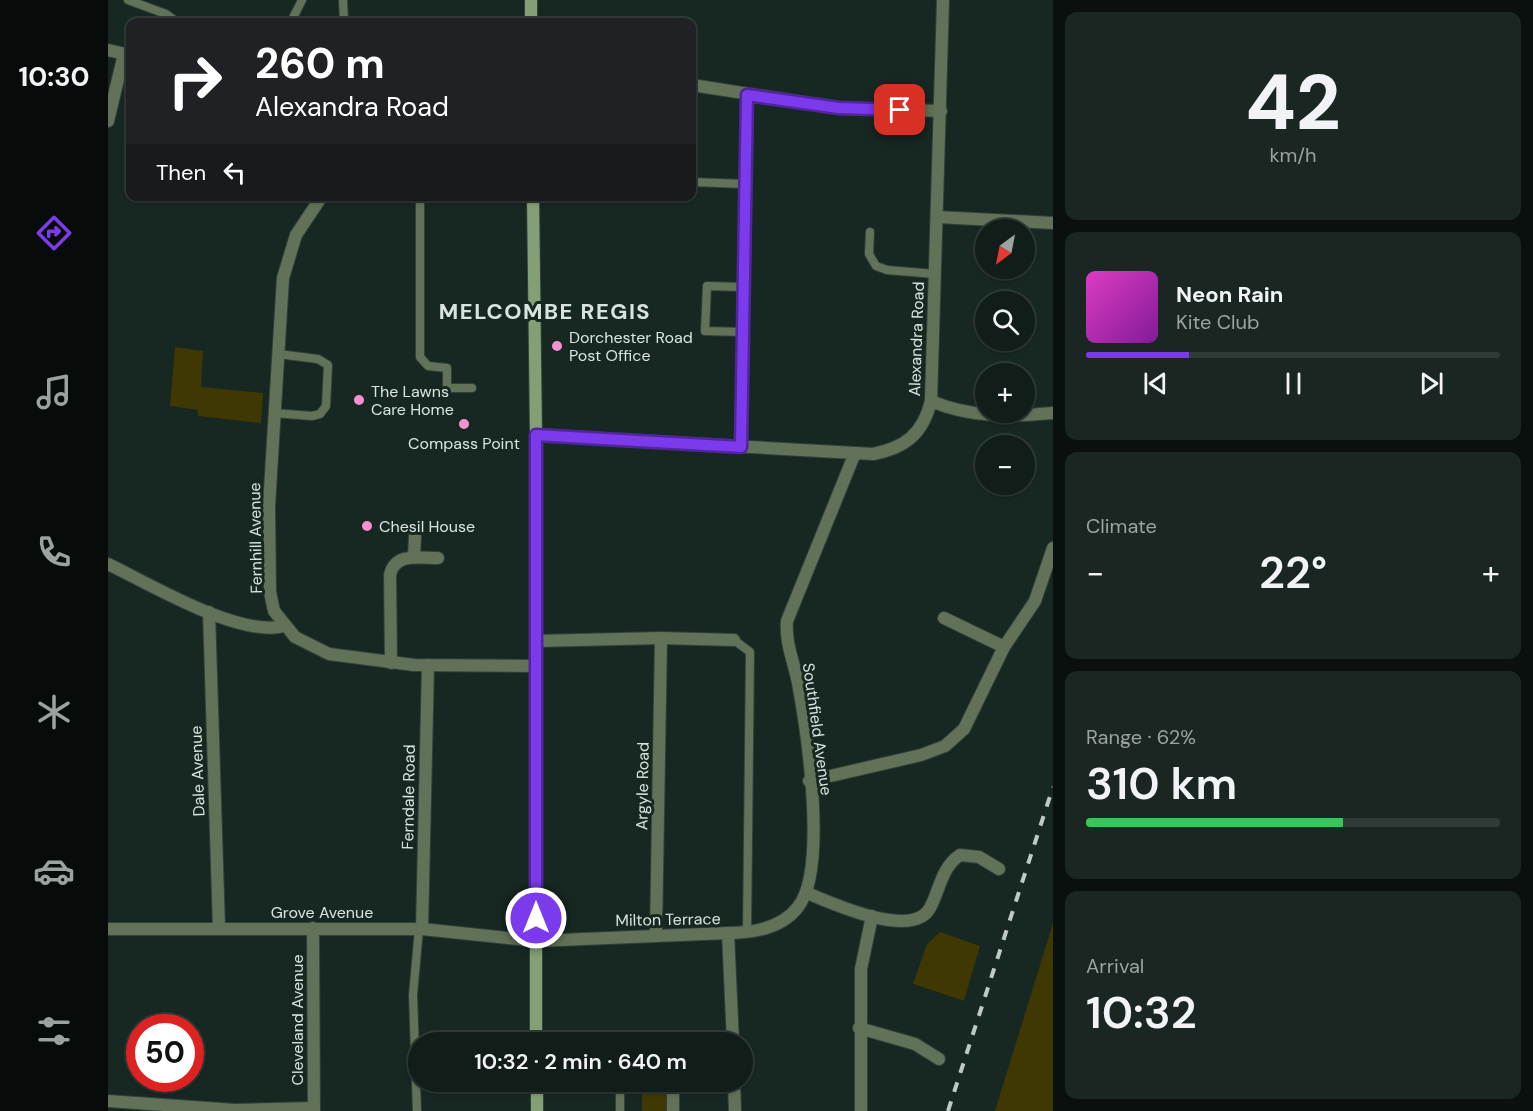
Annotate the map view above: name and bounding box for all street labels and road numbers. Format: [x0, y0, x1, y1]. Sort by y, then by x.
street label: Alexandra Road [904, 281, 929, 397]
street label: Fernhill Avenue [244, 482, 267, 594]
street label: Southfield Avenue [798, 661, 837, 797]
street label: Dale Avenue [185, 725, 210, 817]
street label: Argyle Road [631, 742, 654, 830]
street label: Ferndale Road [397, 744, 420, 850]
street label: Grove Avenue [271, 902, 373, 923]
street label: Milton Terrace [615, 908, 721, 931]
street label: Cleveland Avenue [287, 954, 308, 1086]

